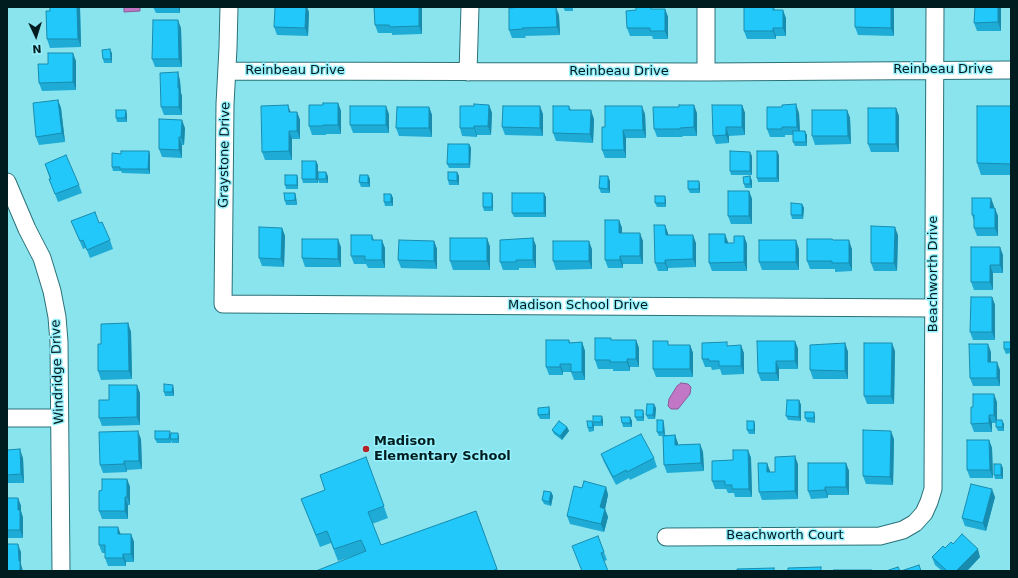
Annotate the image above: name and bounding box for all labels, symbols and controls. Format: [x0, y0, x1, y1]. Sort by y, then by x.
north arrow [16, 16, 56, 56]
text: N [32, 42, 42, 55]
street label: Reinbeau Drive [893, 62, 993, 78]
street label: Reinbeau Drive [245, 63, 345, 79]
street label: Reinbeau Drive [569, 64, 669, 80]
street label: Graystone Drive [216, 102, 234, 208]
street label: Beachworth Drive [926, 216, 942, 332]
street label: Madison School Drive [508, 298, 648, 314]
street label: Windridge Drive [48, 319, 68, 425]
place label: Madison Elementary School [374, 434, 511, 465]
marker: Madison Elementary School [361, 444, 371, 454]
street label: Beachworth Court [726, 528, 844, 544]

